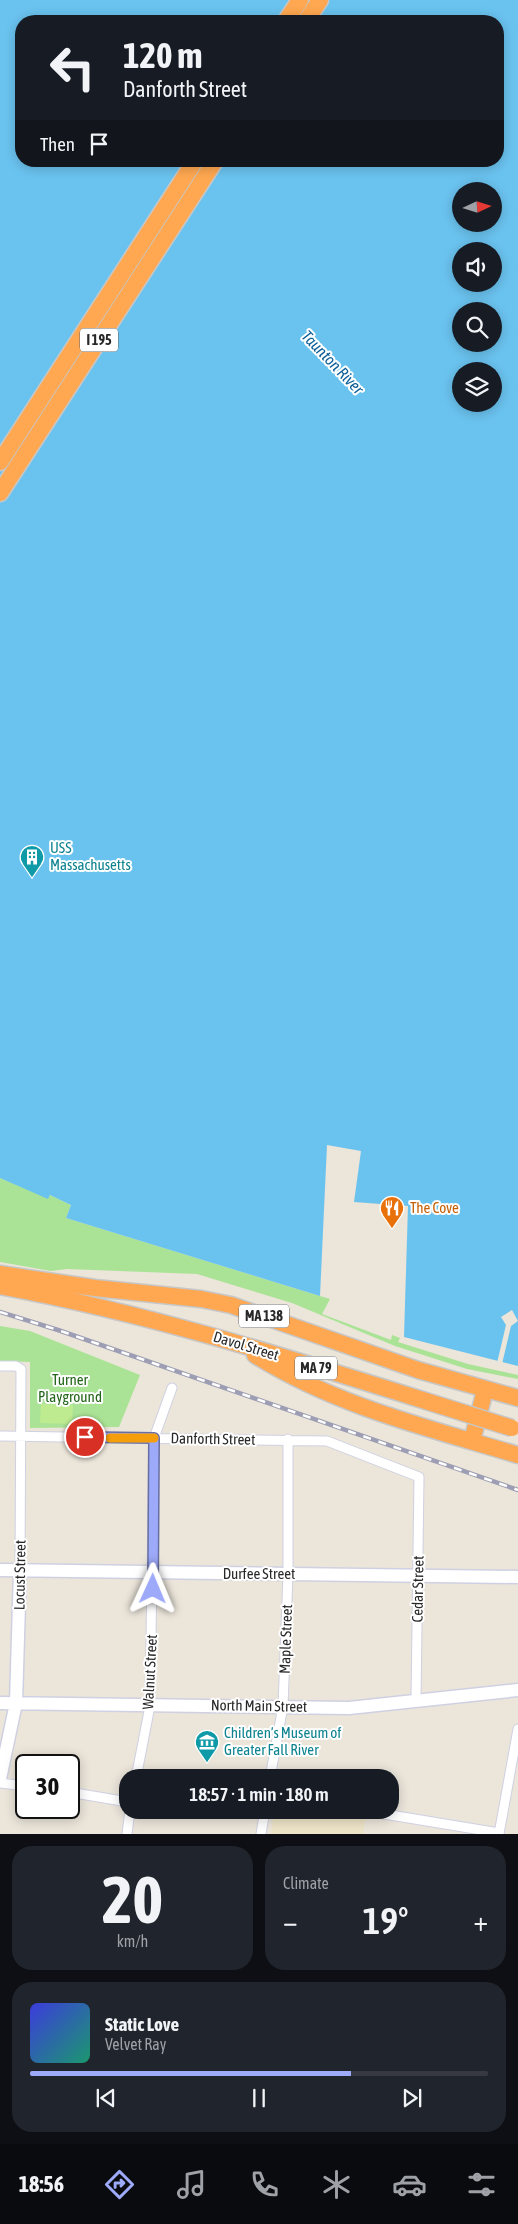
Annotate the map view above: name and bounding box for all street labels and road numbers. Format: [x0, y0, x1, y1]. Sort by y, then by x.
road number: I 195 [80, 328, 118, 352]
road number: MA 138 [239, 1304, 289, 1328]
street label: Davol Street [211, 1328, 281, 1364]
road number: MA 79 [295, 1356, 337, 1380]
street label: Danforth Street [171, 1429, 255, 1448]
street label: Locust Street [10, 1540, 29, 1610]
street label: Cedar Street [408, 1555, 427, 1623]
street label: Durfee Street [223, 1565, 295, 1582]
street label: Maple Street [276, 1604, 295, 1674]
street label: Walnut Street [139, 1634, 160, 1710]
street label: North Main Street [211, 1696, 307, 1715]

